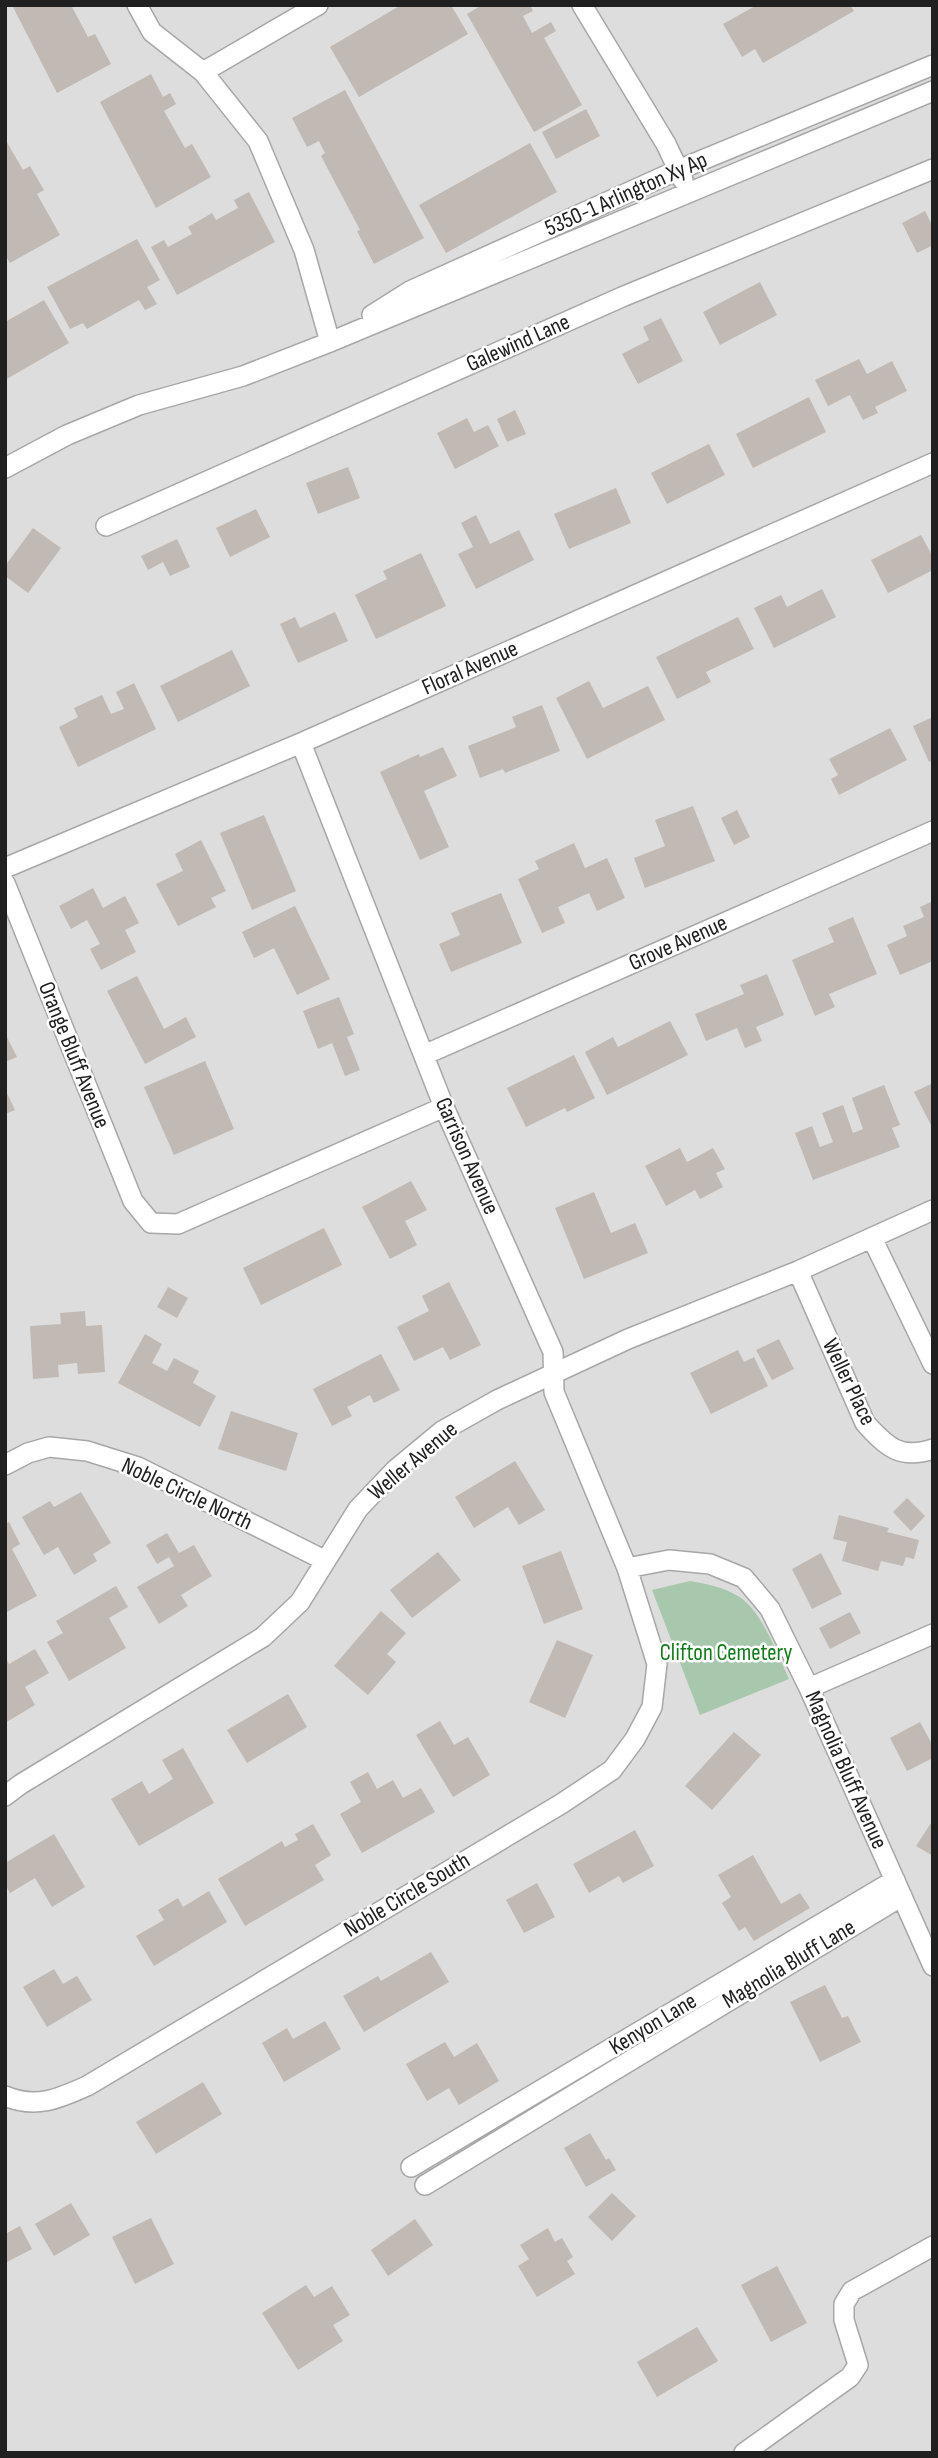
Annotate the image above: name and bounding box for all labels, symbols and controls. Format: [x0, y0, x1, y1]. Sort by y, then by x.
street label: 5350-1 Arlington Xy Ap [540, 146, 712, 242]
street label: Galewind Lane [462, 308, 574, 378]
street label: Floral Avenue [418, 635, 522, 701]
street label: Grove Avenue [624, 909, 732, 977]
street label: Orange Bluff Avenue [32, 978, 116, 1132]
street label: Garrison Avenue [429, 1093, 505, 1219]
street label: Weller Place [816, 1334, 882, 1430]
street label: Weller Avenue [363, 1416, 463, 1506]
street label: Noble Circle North [117, 1452, 257, 1536]
park label: Clifton Cemetery [660, 1639, 792, 1667]
street label: Magnolia Bluff Avenue [799, 1687, 893, 1853]
street label: Noble Circle South [339, 1846, 475, 1944]
street label: Magnolia Bluff Lane [717, 1913, 861, 2015]
street label: Kenyon Lane [604, 1987, 702, 2061]

